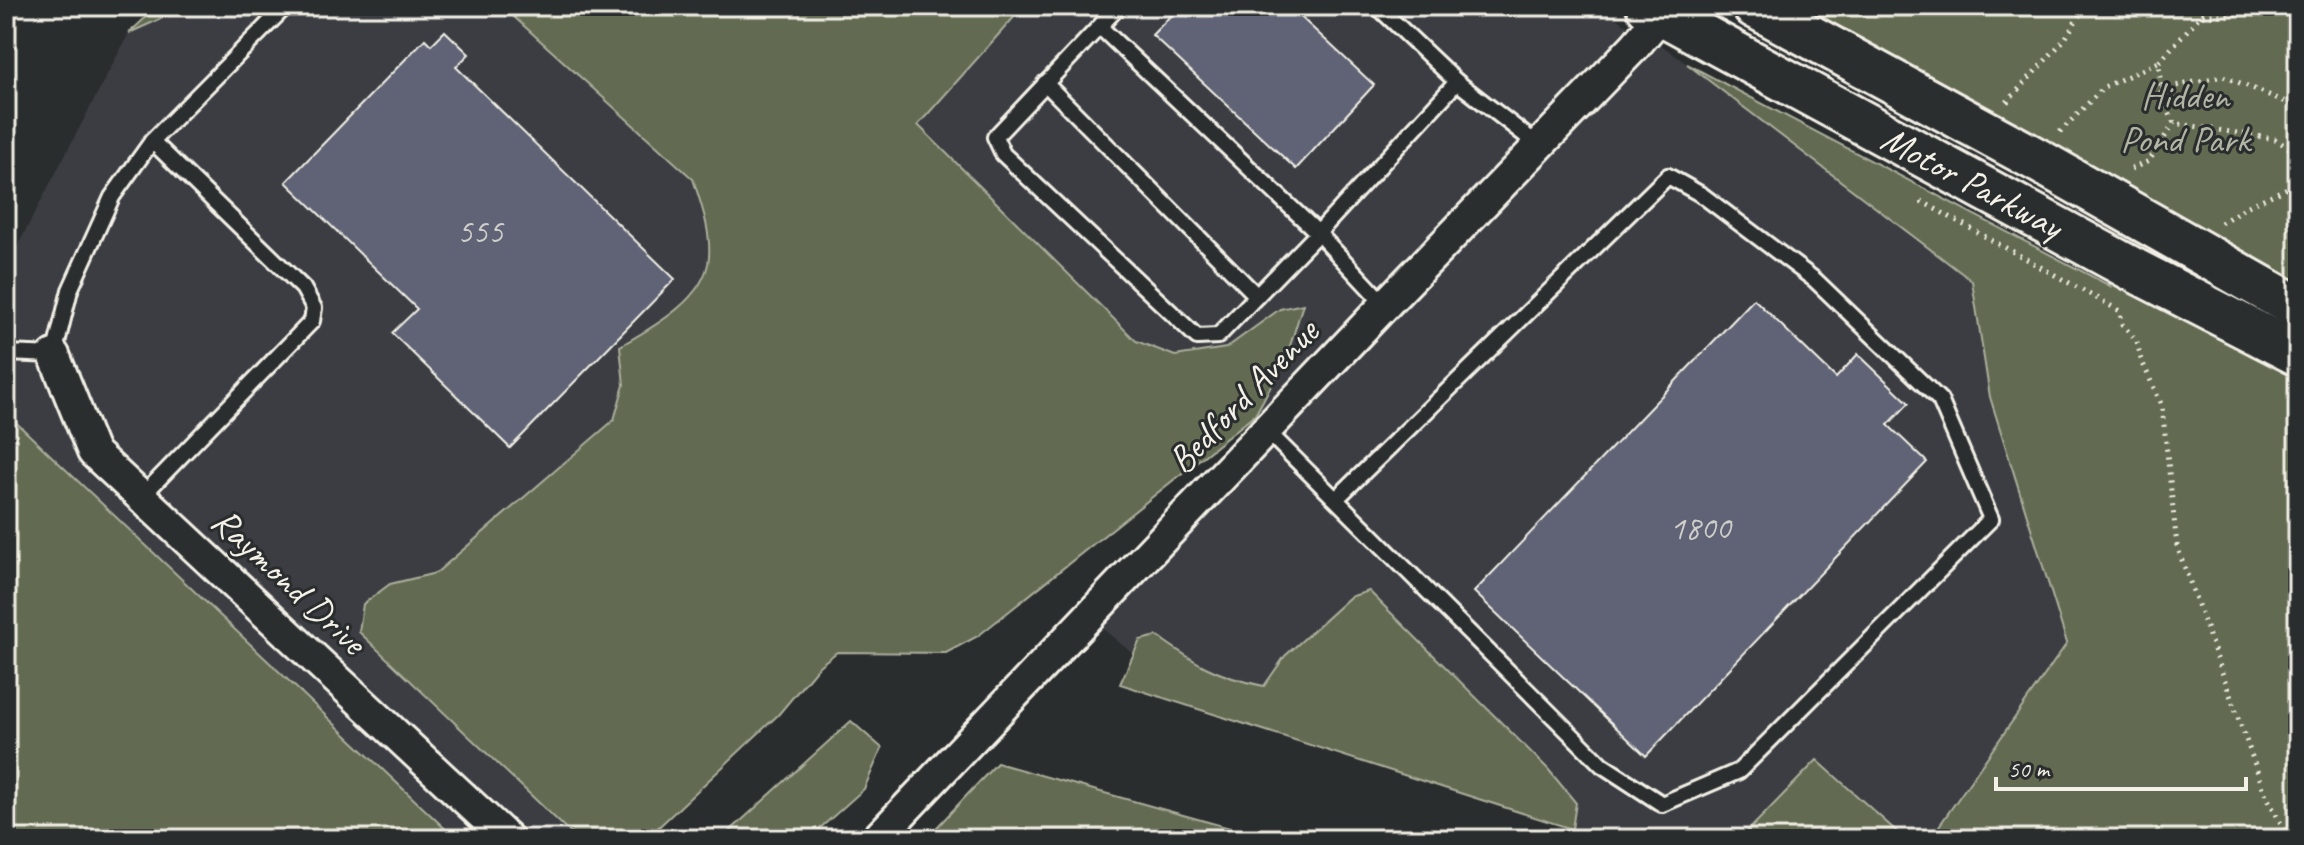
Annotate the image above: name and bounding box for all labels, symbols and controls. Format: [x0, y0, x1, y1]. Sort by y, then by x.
park label: Hidden Pond Park [2120, 72, 2253, 163]
street label: Motor Parkway [1874, 115, 2073, 251]
house number: 555 [457, 210, 505, 253]
street label: Bedford Avenue [1158, 307, 1330, 483]
street label: Raymond Drive [202, 498, 378, 666]
house number: 1800 [1669, 506, 1733, 549]
scale bar [1996, 741, 2246, 791]
text: 50 m [2008, 754, 2051, 784]

